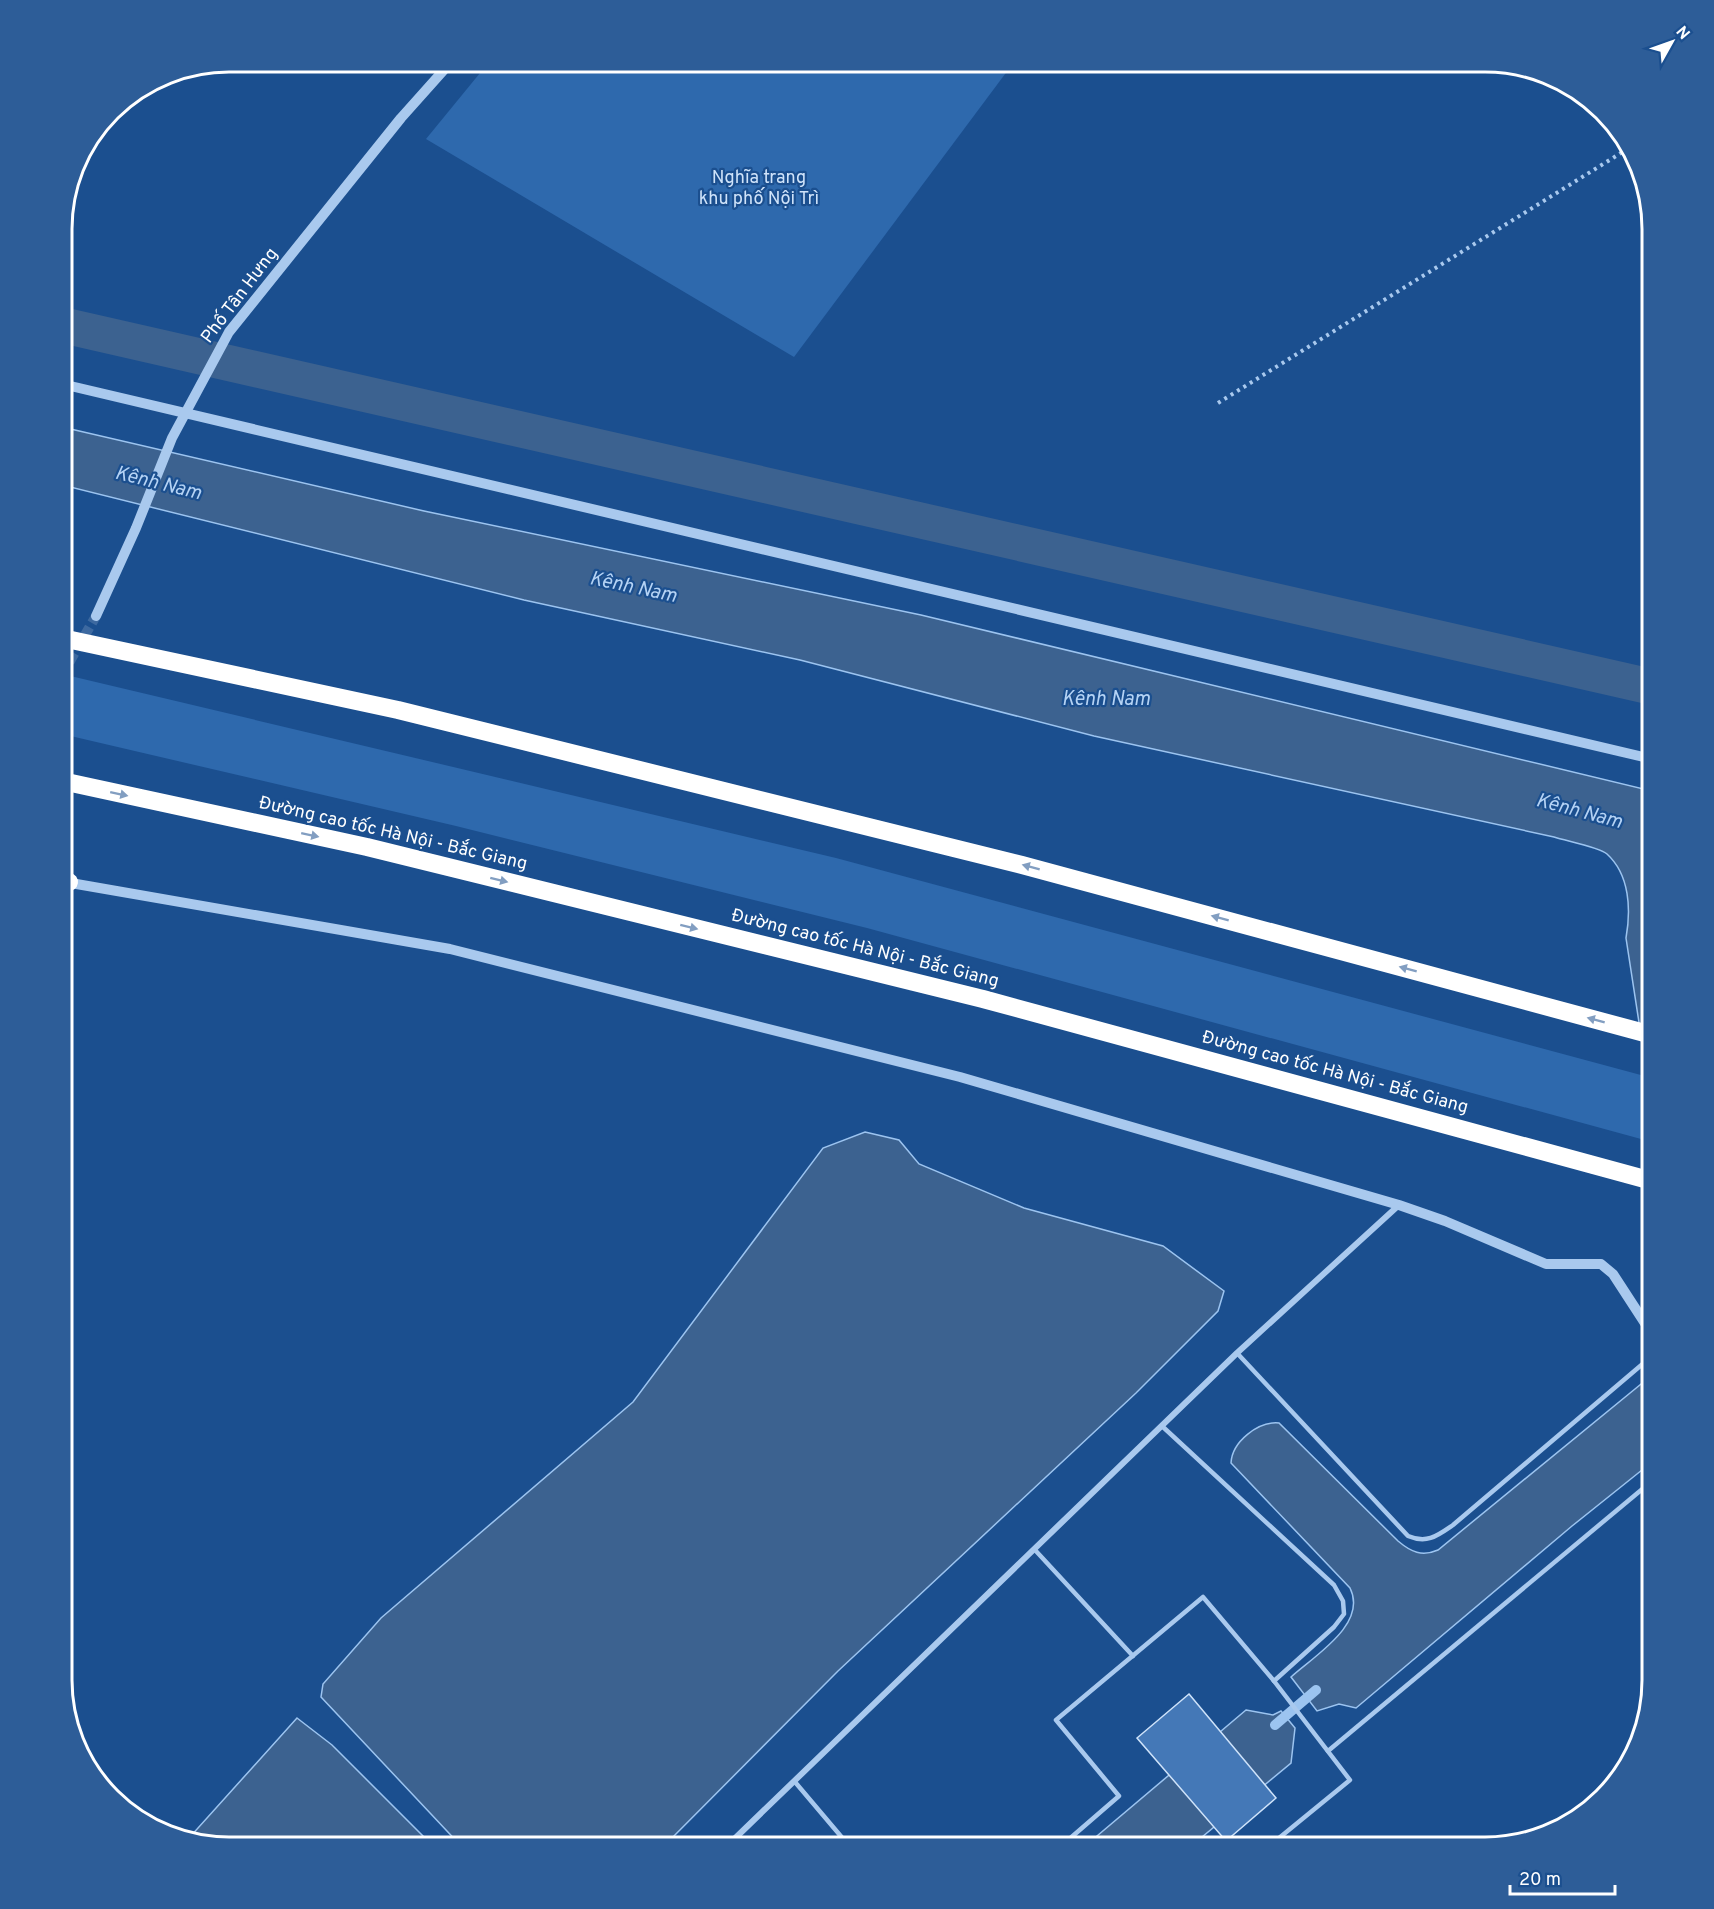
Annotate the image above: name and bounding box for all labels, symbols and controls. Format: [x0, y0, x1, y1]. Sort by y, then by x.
north arrow [1642, 12, 1702, 72]
text: N [1671, 23, 1693, 44]
park label: Nghĩa trang khu phố Nội Trì [699, 167, 819, 211]
street label: Phố Tân Hưng [196, 243, 284, 349]
water label: Kênh Nam [112, 461, 205, 507]
water label: Kênh Nam [587, 566, 680, 610]
water label: Kênh Nam [1062, 687, 1151, 713]
water label: Kênh Nam [1533, 788, 1626, 836]
one-way arrow [110, 790, 129, 799]
street label: Đường cao tốc Hà Nội - Bắc Giang [256, 790, 530, 876]
one-way arrow [300, 831, 319, 840]
one-way arrow [1022, 862, 1040, 871]
one-way arrow [490, 875, 508, 885]
street label: Đường cao tốc Hà Nội - Bắc Giang [729, 903, 1002, 993]
one-way arrow [1210, 913, 1228, 922]
one-way arrow [679, 922, 698, 932]
one-way arrow [1399, 964, 1417, 973]
one-way arrow [1587, 1015, 1605, 1024]
street label: Đường cao tốc Hà Nội - Bắc Giang [1199, 1024, 1471, 1120]
scale bar [1510, 1858, 1615, 1896]
text: 20 m [1519, 1869, 1561, 1892]

